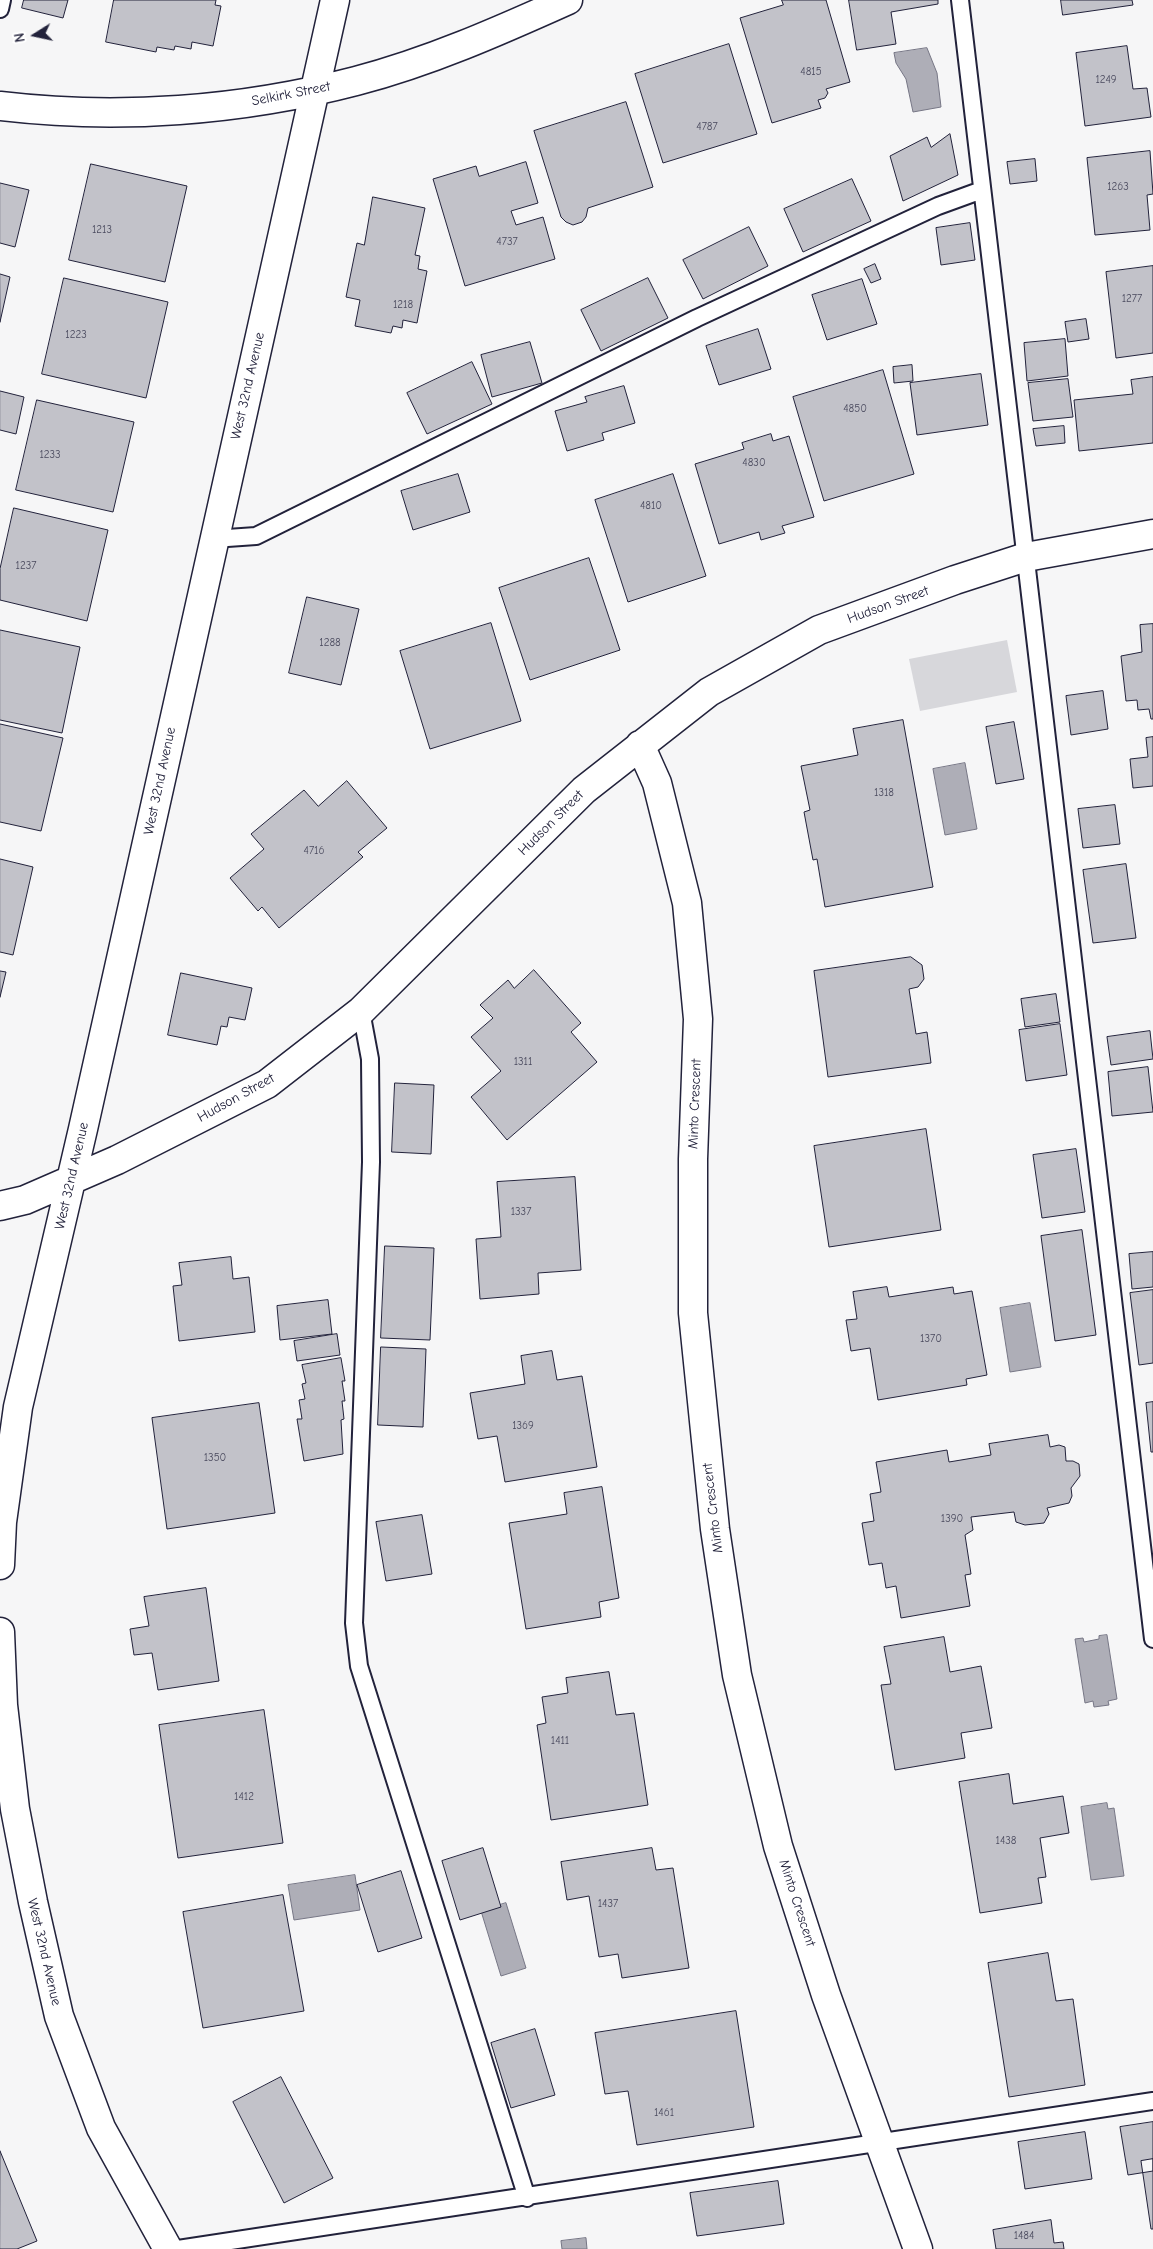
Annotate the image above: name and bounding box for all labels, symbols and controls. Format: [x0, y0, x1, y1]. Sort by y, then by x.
north arrow [10, 10, 60, 60]
text: N [11, 32, 29, 44]
house number: 4815 [800, 65, 822, 79]
house number: 1249 [1095, 73, 1117, 87]
street label: Selkirk Street [250, 78, 332, 110]
house number: 4787 [696, 120, 718, 134]
house number: 1263 [1107, 180, 1129, 194]
house number: 1213 [92, 223, 112, 237]
house number: 4737 [496, 235, 518, 249]
house number: 1277 [1122, 292, 1142, 306]
house number: 1218 [393, 298, 413, 312]
house number: 1223 [65, 328, 87, 342]
street label: West 32nd Avenue [227, 331, 269, 441]
house number: 4850 [843, 402, 867, 416]
house number: 1233 [39, 448, 61, 462]
house number: 4830 [742, 456, 766, 470]
house number: 4810 [640, 499, 662, 513]
house number: 1237 [16, 559, 36, 573]
street label: Hudson Street [845, 583, 931, 627]
house number: 1288 [319, 636, 341, 650]
street label: West 32nd Avenue [140, 726, 180, 836]
house number: 1318 [874, 786, 894, 800]
street label: Hudson Street [515, 787, 587, 859]
house number: 4716 [304, 844, 324, 858]
house number: 1311 [514, 1055, 532, 1069]
street label: Minto Crescent [685, 1058, 705, 1150]
street label: Hudson Street [195, 1070, 277, 1126]
street label: West 32nd Avenue [51, 1121, 93, 1231]
house number: 1337 [511, 1205, 531, 1219]
house number: 1370 [920, 1332, 942, 1346]
house number: 1369 [512, 1419, 534, 1433]
house number: 1350 [204, 1451, 226, 1465]
street label: Minto Crescent [699, 1462, 727, 1554]
house number: 1390 [941, 1512, 963, 1526]
house number: 1411 [551, 1734, 569, 1748]
house number: 1412 [234, 1790, 254, 1804]
house number: 1438 [996, 1834, 1016, 1848]
street label: Minto Crescent [775, 1857, 819, 1949]
street label: West 32nd Avenue [23, 1897, 65, 2007]
house number: 1437 [598, 1897, 618, 1911]
house number: 1461 [654, 2106, 674, 2120]
house number: 1484 [1014, 2229, 1034, 2243]

